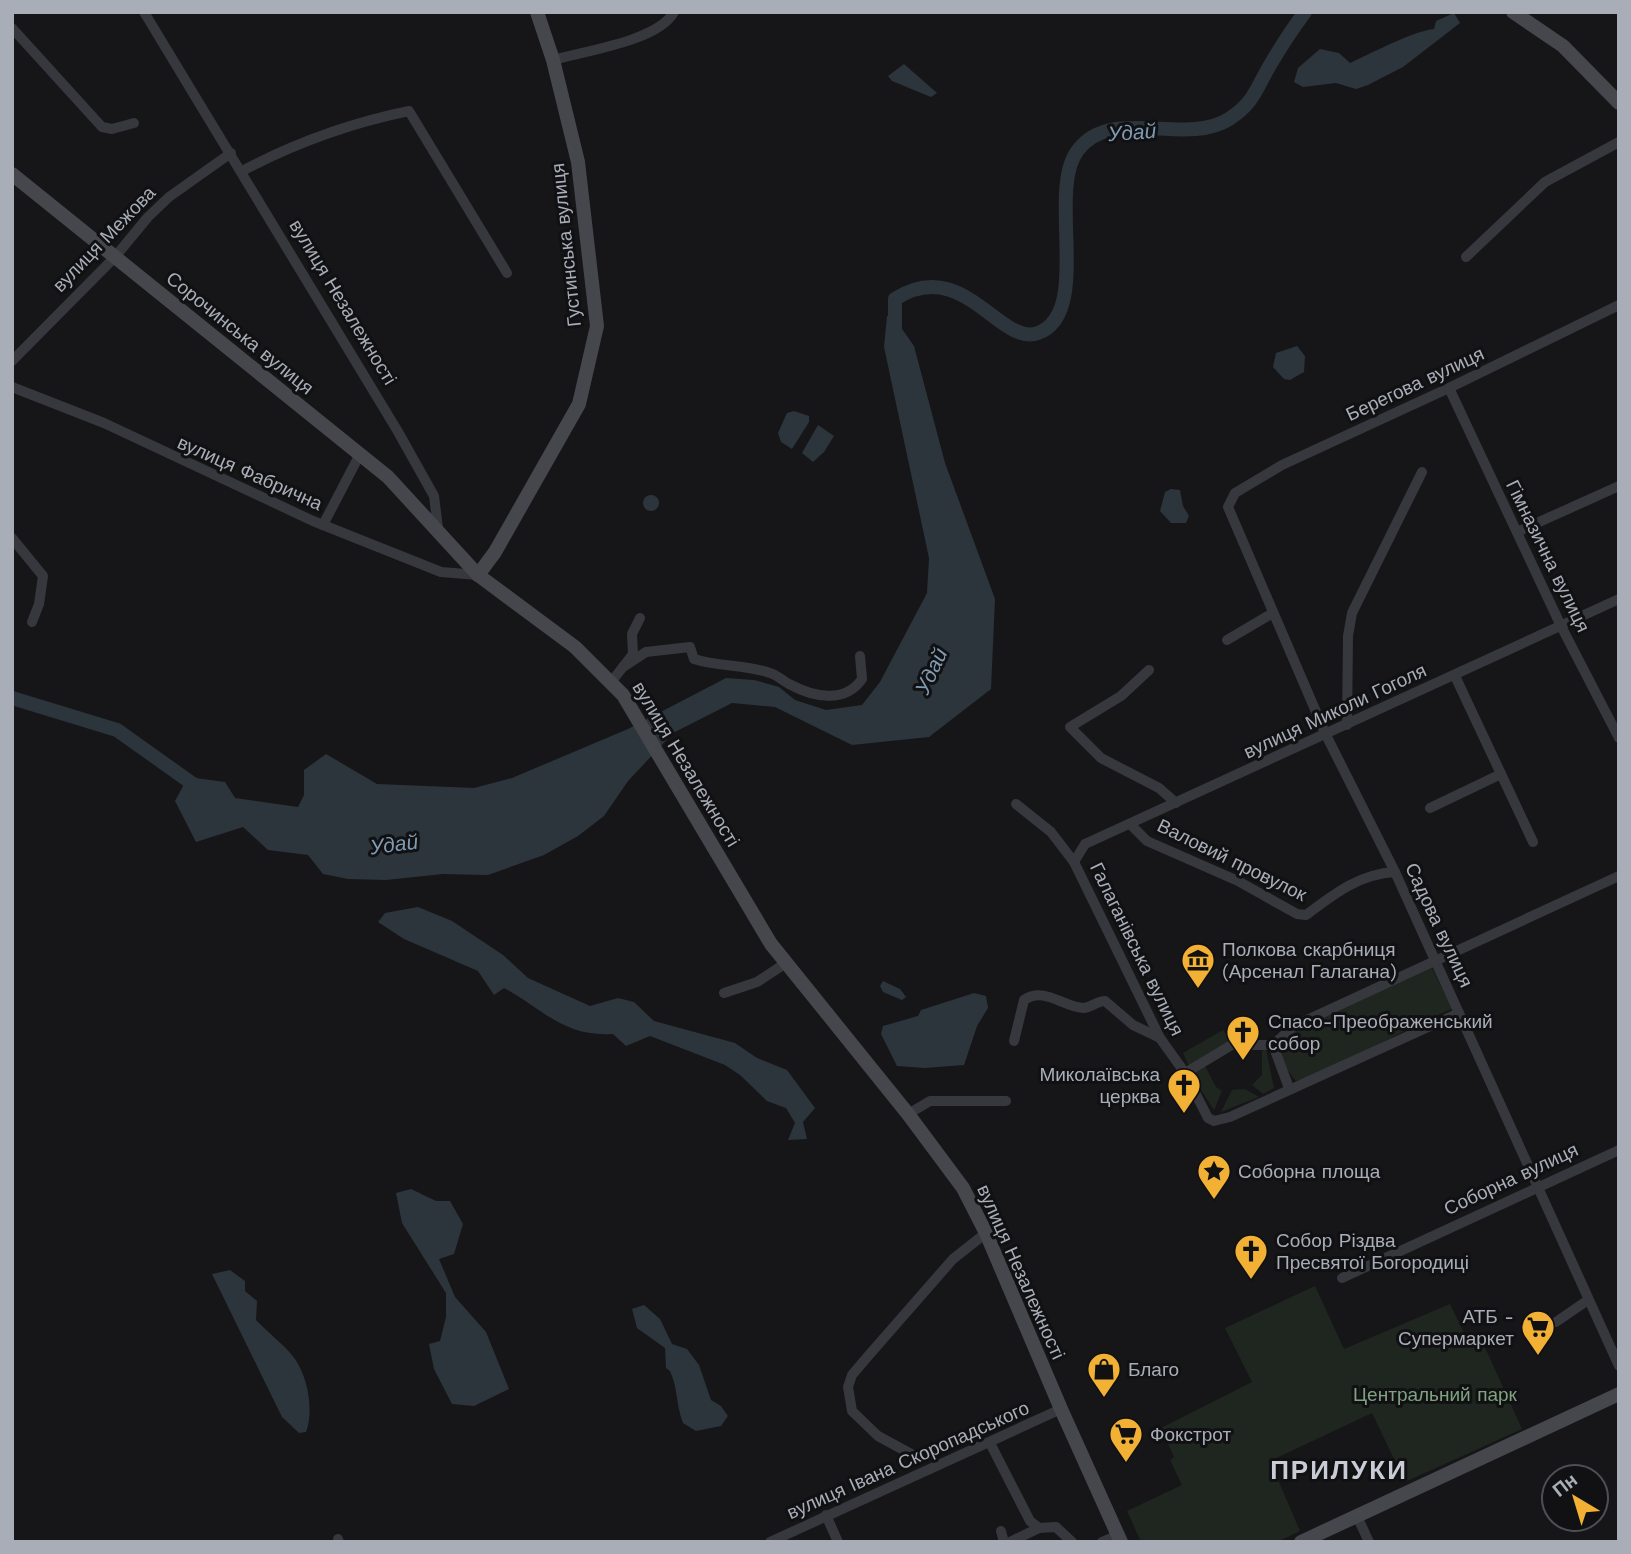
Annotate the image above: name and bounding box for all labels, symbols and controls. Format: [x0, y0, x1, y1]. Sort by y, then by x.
water label: Удай [1106, 118, 1157, 146]
street label: Густинська вулиця [546, 162, 586, 328]
street label: вулиця Межова [48, 181, 161, 297]
street label: вулиця Незалежності [284, 215, 402, 389]
street label: Сорочинська вулиця [162, 267, 318, 399]
street label: Берегова вулиця [1342, 342, 1488, 426]
street label: вулиця Фабрична [174, 431, 326, 515]
street label: Гімназична вулиця [1501, 476, 1595, 636]
water label: Удай [909, 644, 953, 699]
street label: вулиця Миколи Гоголя [1240, 659, 1430, 763]
street label: вулиця Незалежності [627, 677, 745, 851]
street label: Валовий провулок [1154, 814, 1311, 906]
water label: Удай [368, 829, 420, 859]
street label: Галаганівська вулиця [1085, 859, 1189, 1039]
street label: Садова вулиця [1400, 859, 1478, 991]
place label: Полкова скарбниця (Арсенал Галагана) [1222, 938, 1397, 983]
museum icon: Полкова скарбниця (Арсенал Галагана) [1179, 941, 1217, 990]
place label: Спасо-Преображенський собор [1268, 1010, 1493, 1055]
church icon: Спасо-Преображенський собор [1224, 1013, 1262, 1062]
place label: Миколаївська церква [1039, 1063, 1160, 1108]
church icon: Миколаївська церква [1165, 1066, 1203, 1115]
street label: Соборна вулиця [1440, 1138, 1582, 1220]
place icon: Соборна площа [1195, 1152, 1233, 1201]
place label: Соборна площа [1238, 1160, 1381, 1183]
street label: вулиця Незалежності [972, 1181, 1070, 1363]
place label: Собор Різдва Пресвятої Богородиці [1276, 1229, 1469, 1274]
church icon: Собор Різдва Пресвятої Богородиці [1232, 1232, 1270, 1281]
place label: АТБ - Супермаркет [1398, 1305, 1514, 1350]
supermarket icon: АТБ - Супермаркет [1519, 1308, 1557, 1357]
shop icon: Благо [1085, 1350, 1123, 1399]
place label: Благо [1128, 1358, 1179, 1381]
park label: Центральний парк [1353, 1383, 1518, 1406]
street label: вулиця Івана Скоропадського [783, 1396, 1033, 1524]
supermarket icon: Фокстрот [1107, 1415, 1145, 1464]
place label: Фокстрот [1150, 1423, 1231, 1446]
district label: ПРИЛУКИ [1270, 1455, 1408, 1485]
north arrow [1540, 1463, 1610, 1533]
text: Пн [1548, 1468, 1582, 1502]

